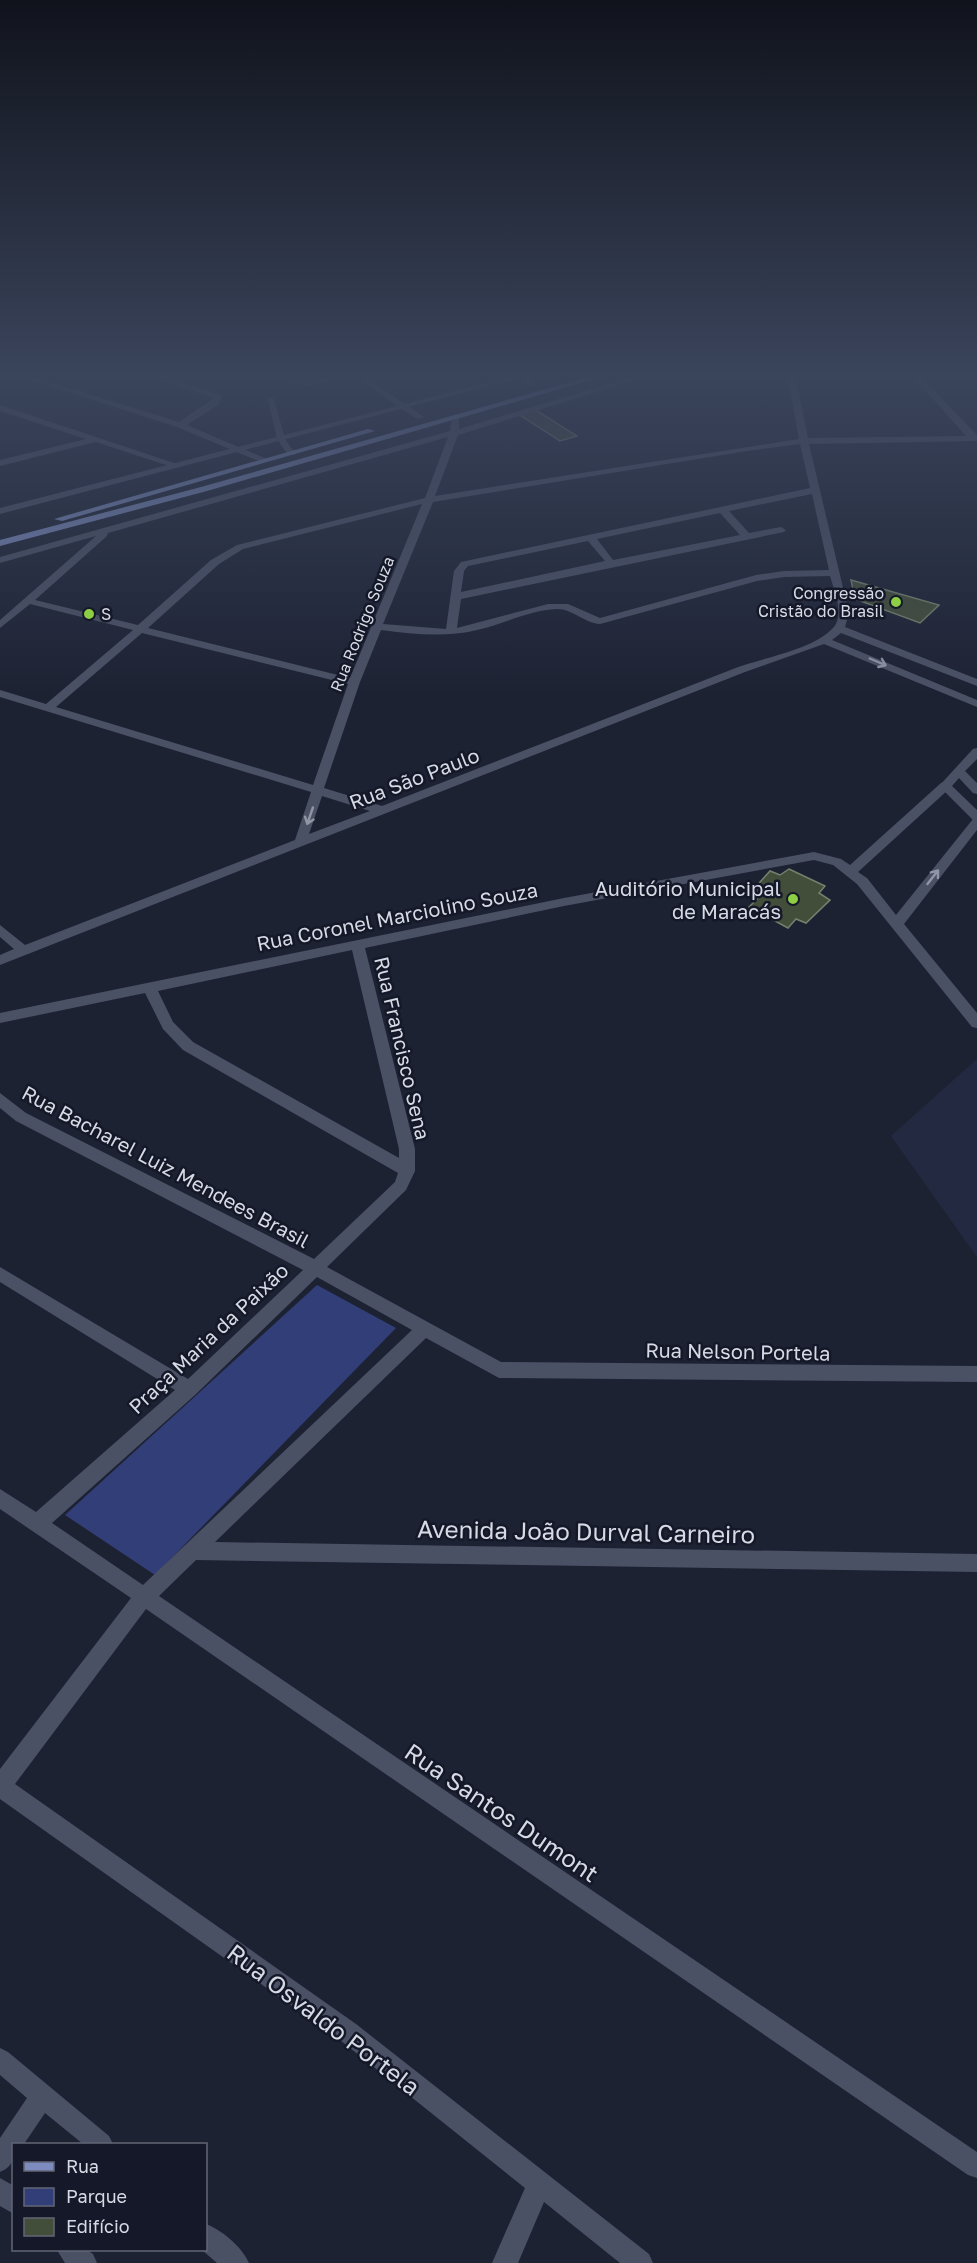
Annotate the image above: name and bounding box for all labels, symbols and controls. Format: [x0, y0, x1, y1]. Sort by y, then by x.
street label: Rua Rodrigo Souza [326, 553, 398, 695]
place label: Congressão Cristão do Brasil [758, 583, 884, 621]
marker: Congressão Cristão do Brasil [889, 595, 903, 609]
place label: S [101, 604, 111, 624]
marker: S [82, 607, 96, 621]
one-way arrow [868, 657, 886, 668]
street label: Rua São Paulo [346, 742, 482, 814]
one-way arrow [303, 806, 314, 825]
one-way arrow [926, 870, 939, 886]
place label: Auditório Municipal de Maracás [595, 876, 781, 923]
street label: Rua Coronel Marciolino Souza [254, 877, 540, 955]
marker: Auditório Municipal de Maracás [786, 892, 800, 906]
street label: Rua Francisco Sena [370, 954, 436, 1142]
street label: Rua Bacharel Luiz Mendees Brasil [18, 1080, 314, 1252]
street label: Praça Maria da Paixão [123, 1258, 293, 1418]
street label: Rua Nelson Portela [645, 1337, 831, 1365]
street label: Avenida João Durval Carneiro [417, 1514, 755, 1548]
street label: Rua Santos Dumont [400, 1736, 604, 1888]
street label: Rua Osvaldo Portela [222, 1937, 426, 2101]
legend [12, 2143, 207, 2251]
text: Rua [66, 2155, 99, 2177]
text: Parque [66, 2185, 127, 2207]
text: Edifício [66, 2215, 130, 2237]

